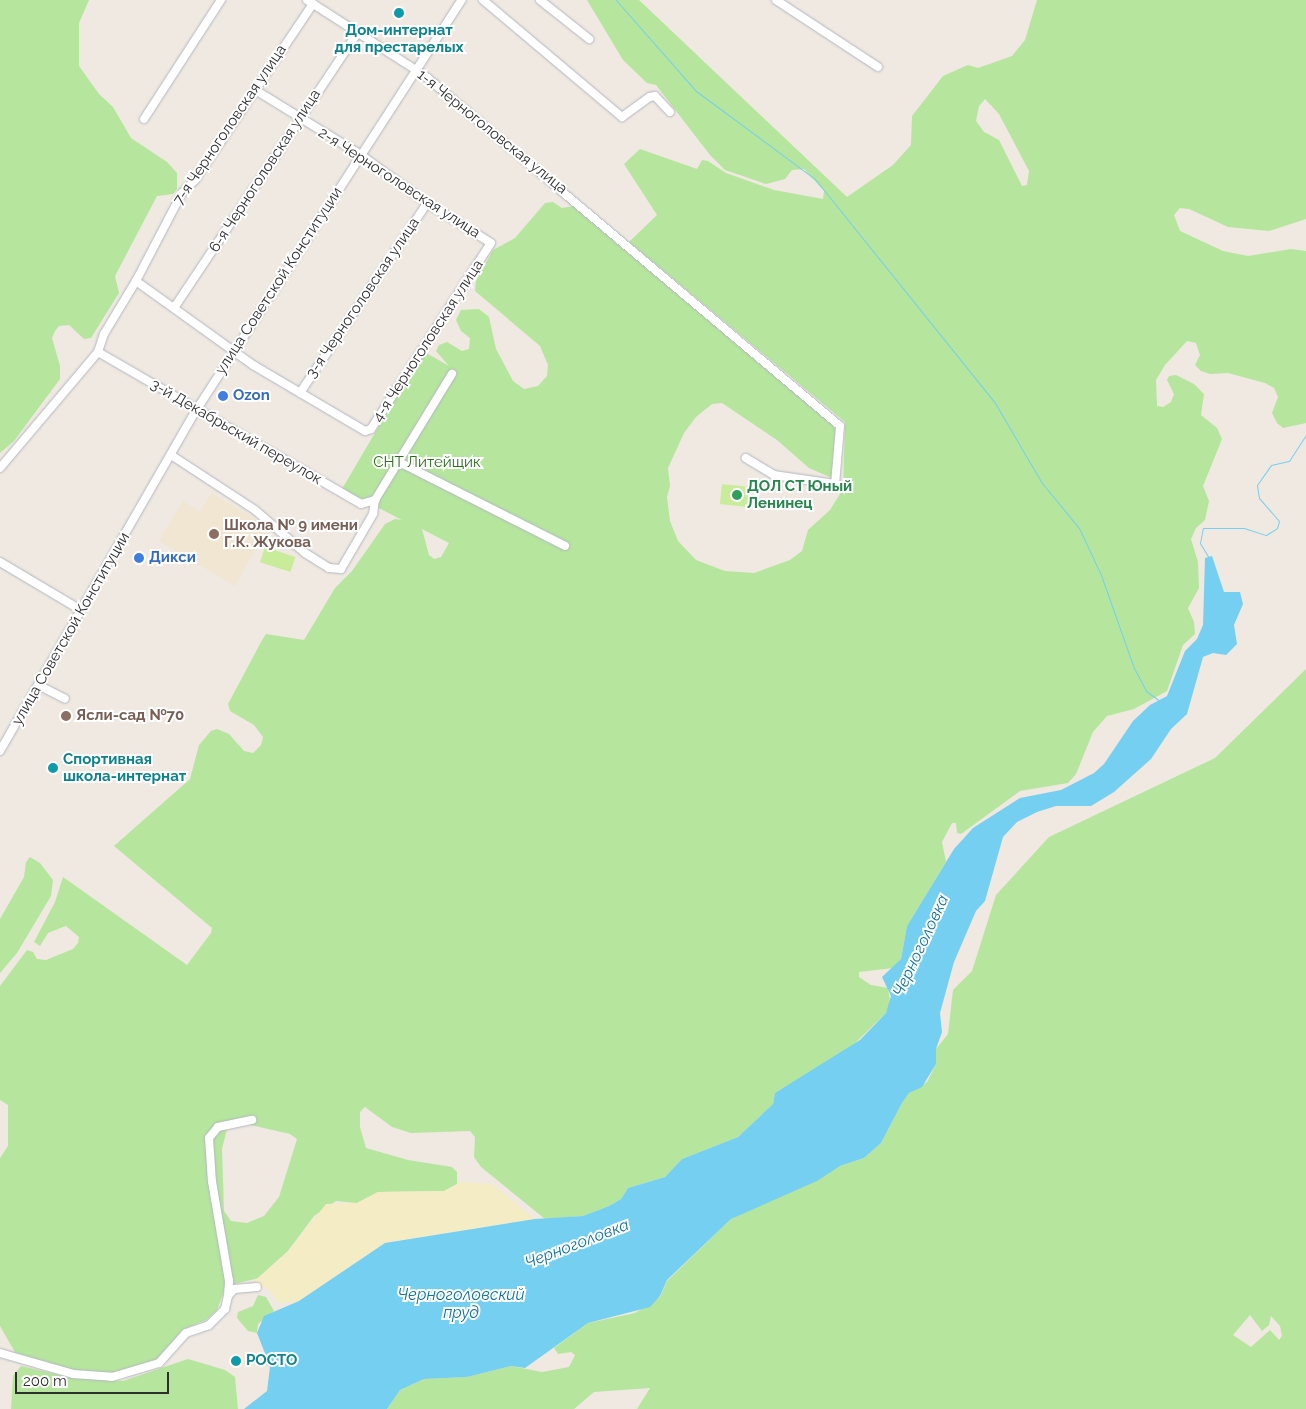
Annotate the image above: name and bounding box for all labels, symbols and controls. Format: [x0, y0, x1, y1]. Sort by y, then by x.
marker: Дом-интернат для престарелых [393, 7, 405, 19]
place label: Дом-интернат для престарелых [334, 21, 464, 56]
street label: 7-я Черноголовская улица [170, 41, 290, 209]
street label: 1-я Черноголовская улица [413, 66, 571, 198]
street label: 6-я Черноголовская улица [205, 86, 325, 256]
street label: 2-я Черноголовская улица [314, 124, 484, 242]
street label: улица Советской Конституции [212, 184, 346, 378]
street label: 3-я Черноголовская улица [302, 214, 424, 382]
street label: 4-я Черноголовская улица [369, 256, 487, 426]
street label: 3-й Декабрьский переулок [147, 375, 325, 489]
place label: Ozon [233, 387, 270, 405]
marker: Ozon [217, 390, 229, 402]
park label: СНТ Литейщик [373, 454, 481, 472]
place label: ДОЛ СТ Юный Ленинец [747, 477, 853, 512]
marker: ДОЛ СТ Юный Ленинец [731, 489, 743, 501]
place label: Школа № 9 имени Г.К. Жукова [224, 516, 358, 551]
marker: Школа № 9 имени Г.К. Жукова [208, 528, 220, 540]
street label: улица Советской Конституции [8, 529, 134, 729]
place label: Дикси [149, 549, 196, 567]
marker: Дикси [133, 552, 145, 564]
place label: Ясли-сад №70 [76, 707, 184, 725]
marker: Ясли-сад №70 [60, 710, 72, 722]
place label: Спортивная школа-интернат [63, 750, 186, 785]
marker: Спортивная школа-интернат [47, 762, 59, 774]
water label: Черноголовка [889, 892, 953, 1000]
water label: Черноголовка [522, 1215, 632, 1273]
water label: Черноголовский пруд [397, 1285, 525, 1323]
place label: РОСТО [246, 1352, 297, 1370]
marker: РОСТО [230, 1355, 242, 1367]
scale bar [18, 1362, 171, 1394]
text: 200 m [23, 1372, 67, 1390]

